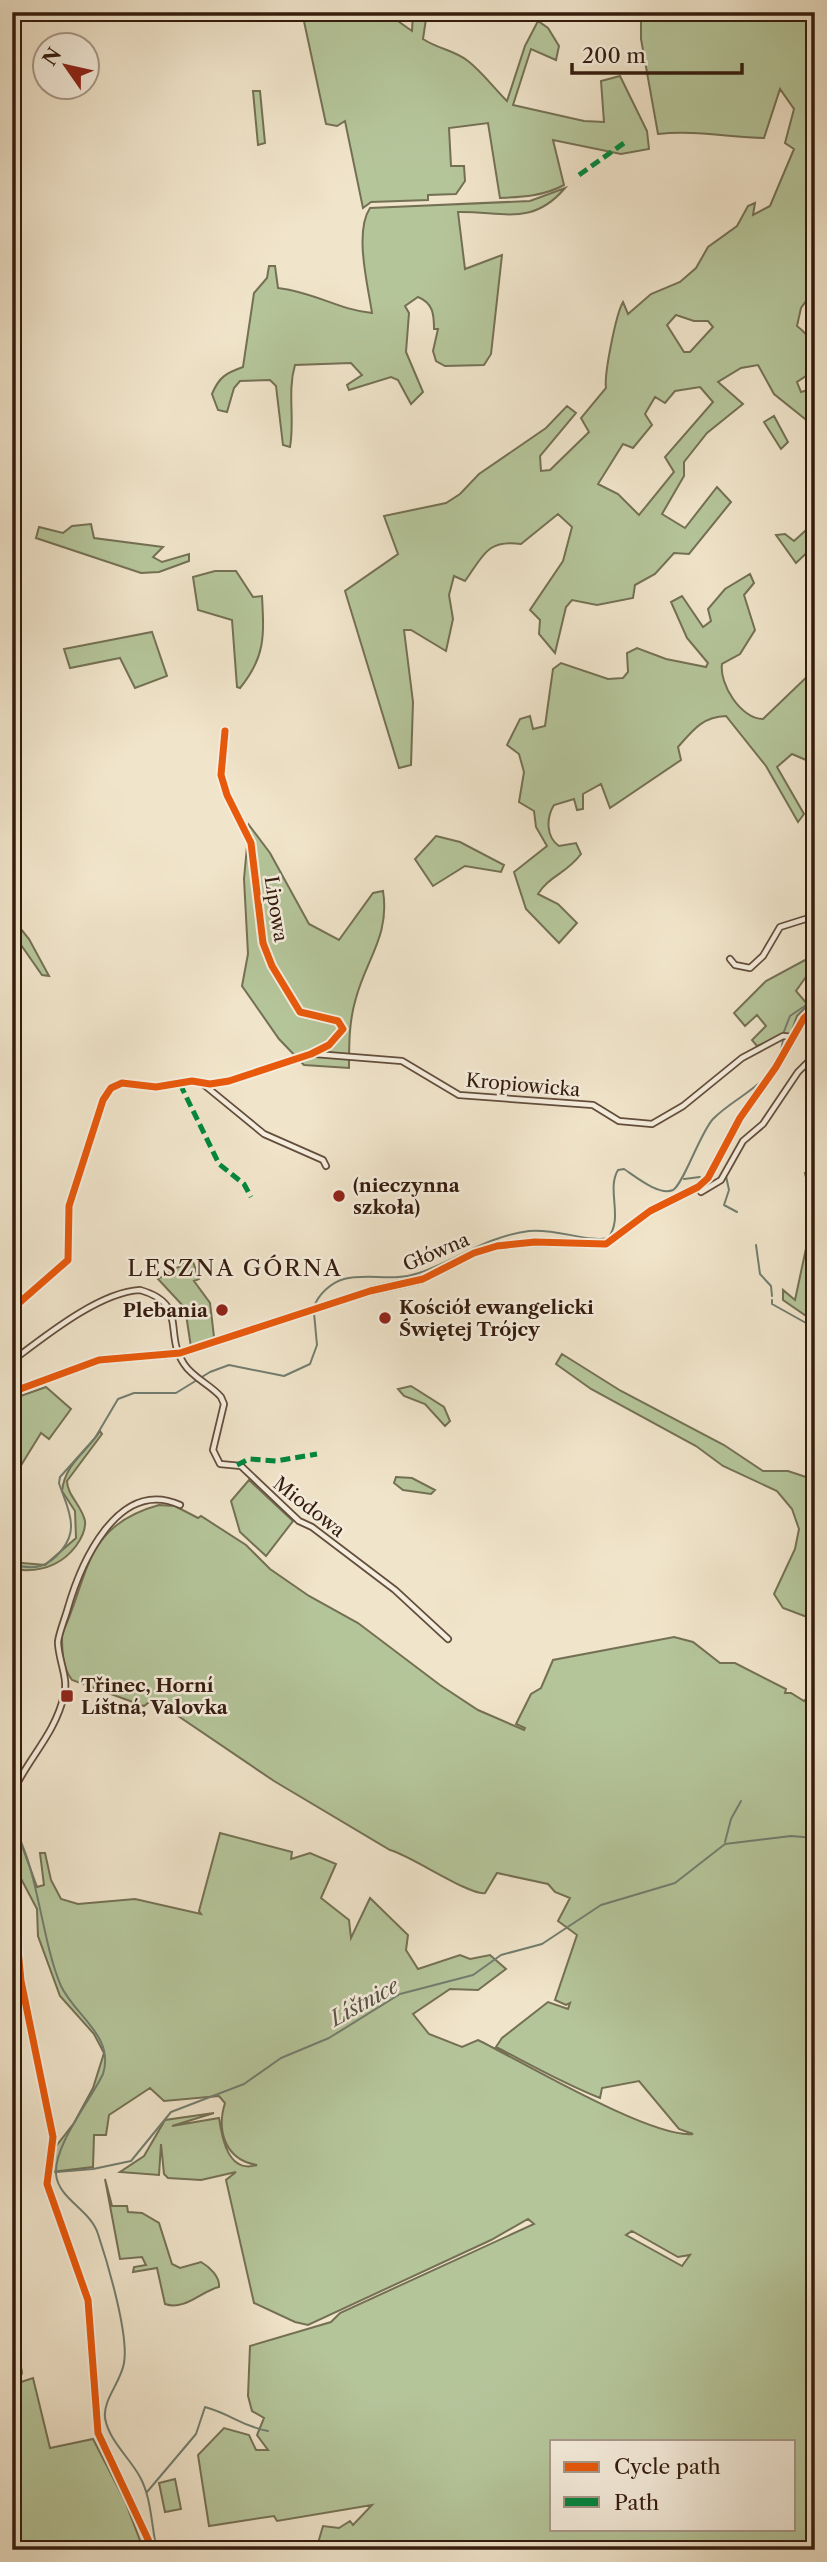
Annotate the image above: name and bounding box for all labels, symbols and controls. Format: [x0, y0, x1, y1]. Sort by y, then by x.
north arrow [32, 32, 102, 102]
scale bar [572, 32, 741, 76]
text: N [38, 43, 66, 70]
text: 200 m [582, 43, 646, 68]
street label: Lipowa [259, 874, 293, 944]
street label: Kropiowicka [465, 1069, 581, 1101]
place label: (nieczynna szkoła) [353, 1174, 461, 1219]
marker: (nieczynna szkoła) [331, 1188, 347, 1204]
street label: Główna [399, 1228, 473, 1276]
district label: LESZNA GÓRNA [127, 1254, 343, 1282]
place label: Kościół ewangelicki Świętej Trójcy [399, 1296, 594, 1341]
place label: Plebania [123, 1299, 209, 1322]
marker: Plebania [214, 1302, 230, 1318]
marker: Kościół ewangelicki Świętej Trójcy [377, 1310, 393, 1326]
street label: Miodowa [269, 1472, 349, 1542]
place label: Třinec, Horní Líštná, Valovka [81, 1674, 229, 1719]
marker: Třinec, Horní Líštná, Valovka [59, 1688, 75, 1704]
water label: Líštnice [323, 1973, 404, 2032]
legend [550, 2440, 796, 2530]
text: Cycle path [614, 2454, 721, 2479]
text: Path [614, 2490, 659, 2515]

